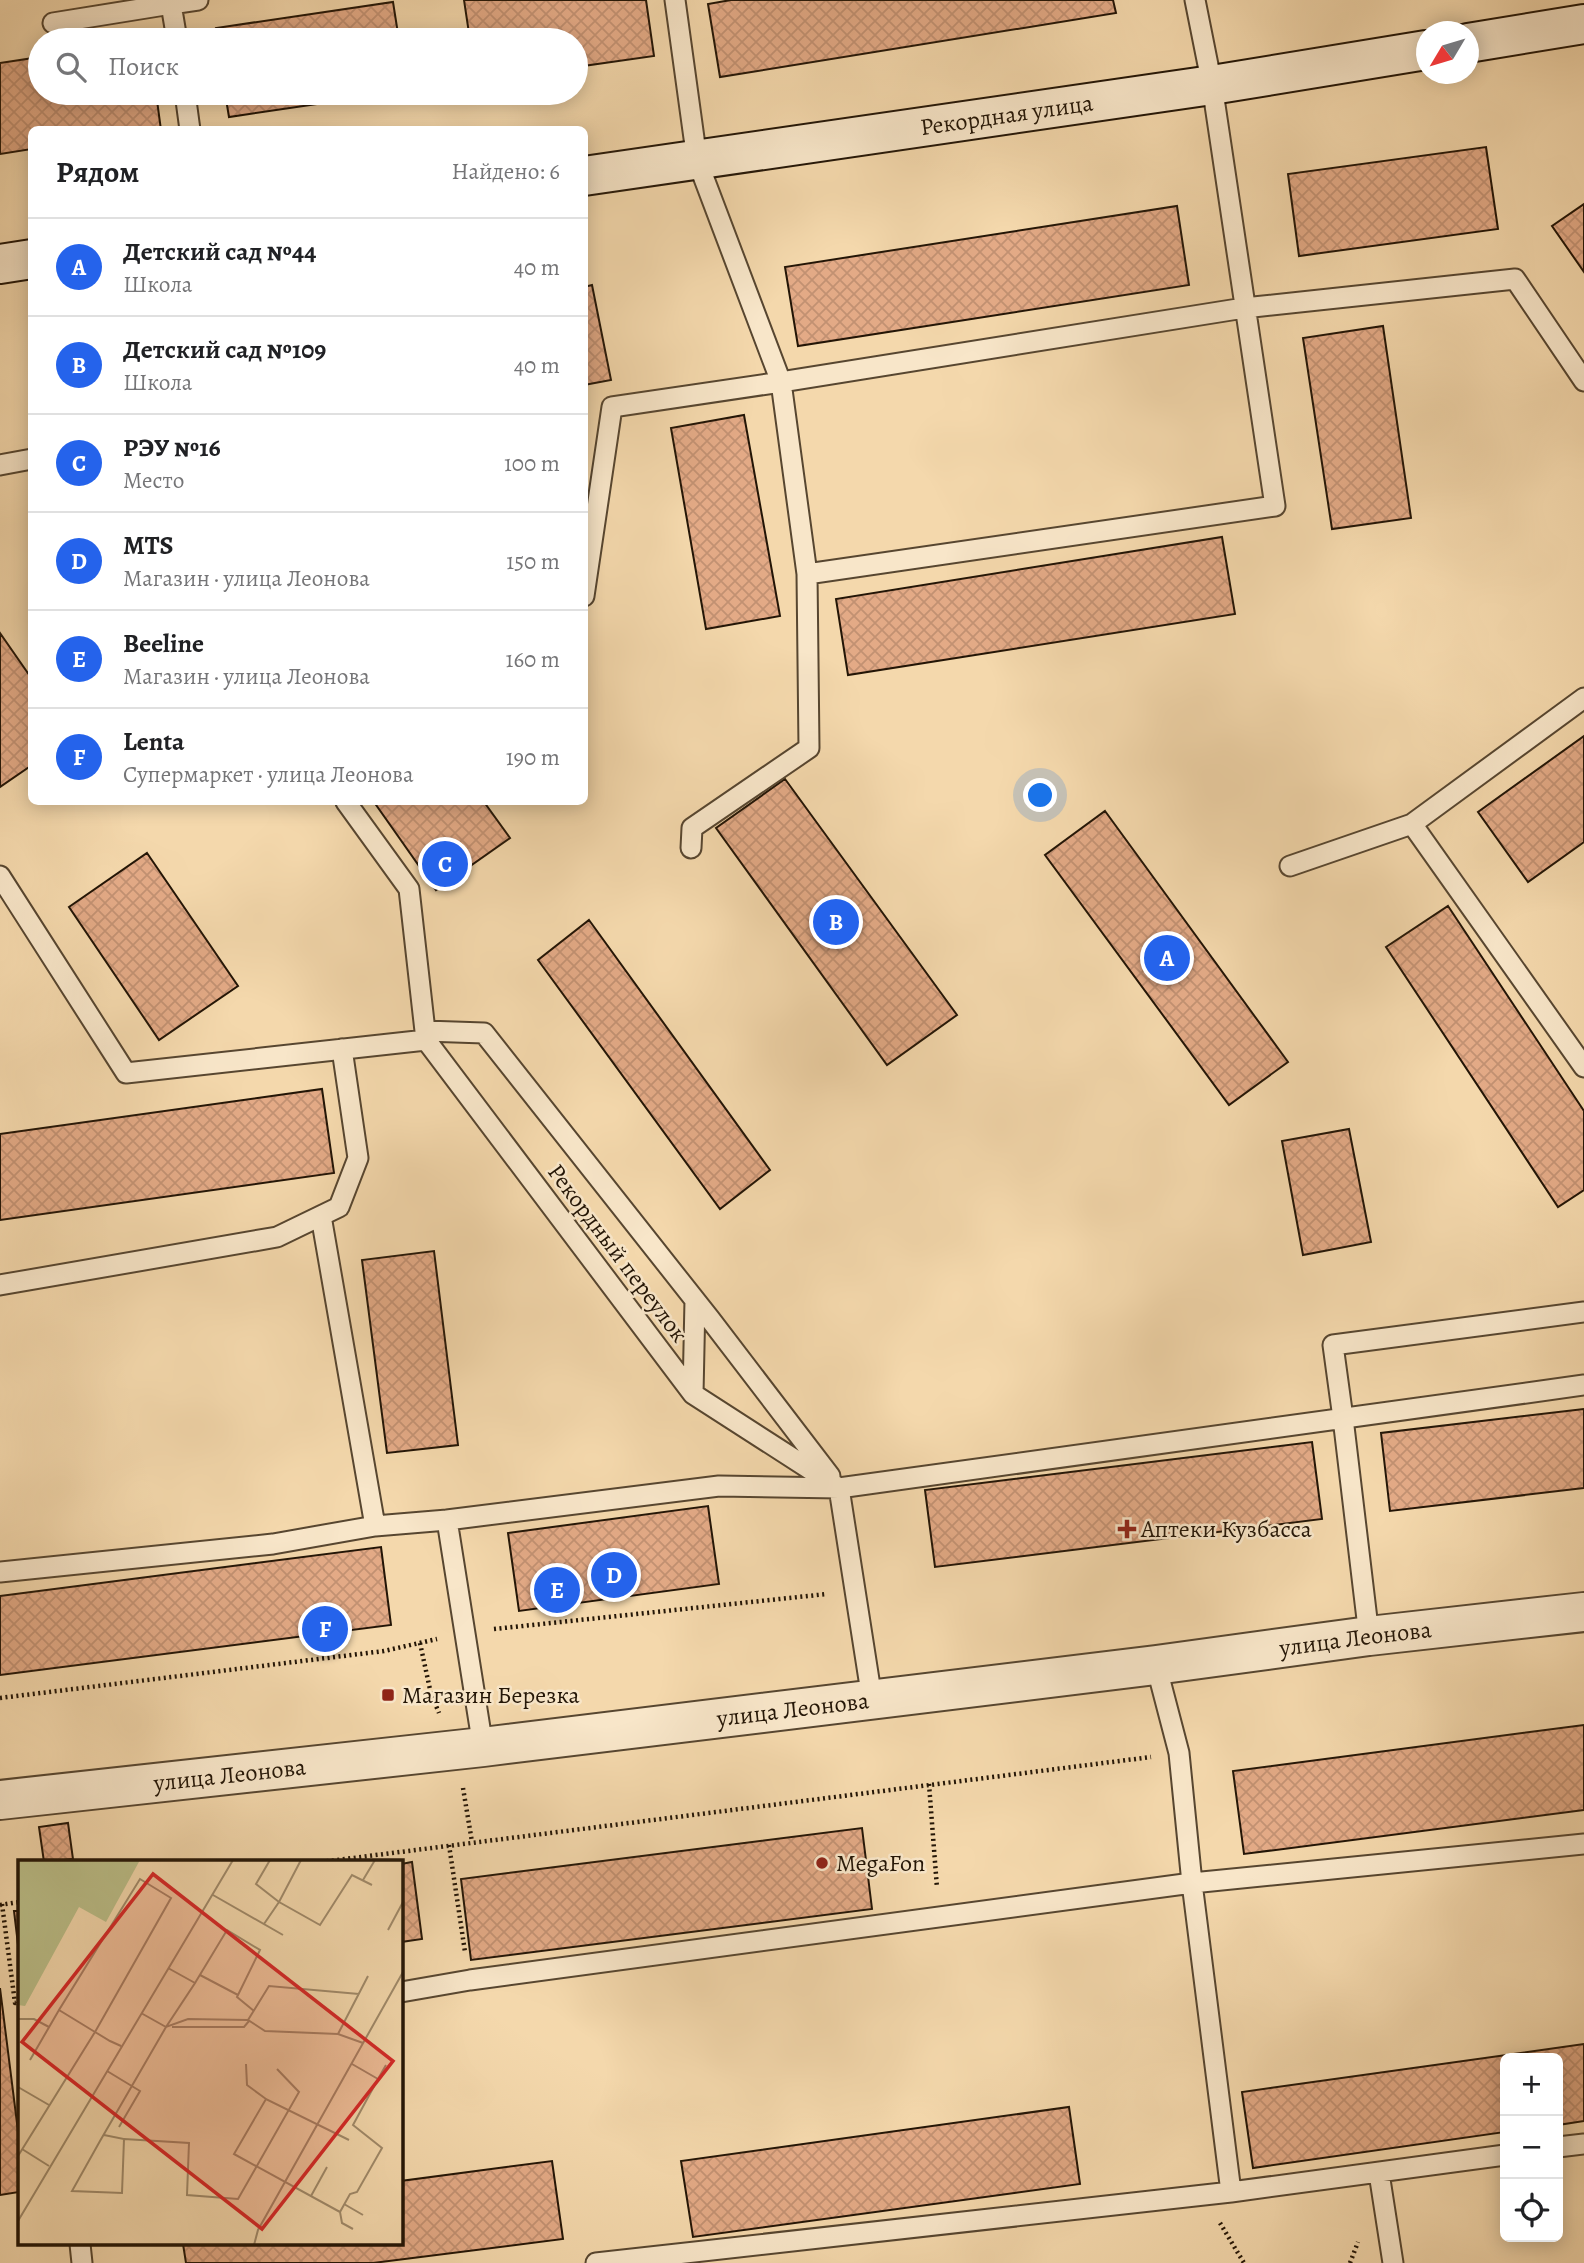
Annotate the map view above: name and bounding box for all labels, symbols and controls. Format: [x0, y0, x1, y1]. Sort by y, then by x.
north arrow [1416, 21, 1479, 84]
search box [28, 28, 588, 105]
icon: search [52, 48, 90, 86]
text: Поиск [108, 49, 179, 84]
street label: Рекордная улица [918, 86, 1095, 143]
text: Рядом [56, 152, 139, 192]
text: Найдено: 6 [452, 156, 560, 187]
text: Детский сад №44 [123, 234, 316, 269]
text: A [72, 252, 86, 283]
text: 40 m [514, 252, 560, 283]
text: Школа [123, 269, 192, 300]
text: Детский сад №109 [123, 332, 326, 367]
text: B [72, 350, 86, 381]
text: 40 m [514, 350, 560, 381]
text: Школа [123, 367, 192, 398]
text: РЭУ №16 [123, 430, 221, 465]
text: C [72, 448, 86, 479]
text: 100 m [504, 448, 560, 479]
text: Место [123, 465, 184, 496]
text: MTS [123, 528, 173, 563]
text: D [71, 546, 87, 577]
text: 150 m [506, 546, 560, 577]
text: Магазин · улица Леонова [123, 563, 370, 594]
text: Beeline [123, 626, 204, 661]
text: E [72, 644, 86, 675]
text: 160 m [506, 644, 560, 675]
text: Магазин · улица Леонова [123, 661, 370, 692]
text: Lenta [123, 724, 185, 759]
text: F [73, 742, 85, 773]
text: 190 m [506, 742, 560, 773]
text: Супермаркет · улица Леонова [123, 759, 414, 790]
your location [1023, 778, 1057, 812]
pin: C [422, 838, 468, 890]
pin: B [813, 896, 859, 948]
pin: A [1144, 932, 1190, 984]
street label: Рекордный переулок [540, 1157, 696, 1349]
place label: Аптеки Кузбасса [1140, 1513, 1312, 1545]
marker: Аптеки Кузбасса [1119, 1521, 1135, 1537]
pin: D [591, 1549, 637, 1601]
pin: E [534, 1564, 580, 1616]
pin: F [302, 1603, 348, 1655]
street label: улица Леонова [1276, 1613, 1433, 1664]
place label: Магазин Березка [402, 1679, 579, 1711]
street label: улица Леонова [714, 1684, 871, 1735]
marker: Магазин Березка [380, 1687, 396, 1703]
street label: улица Леонова [151, 1751, 307, 1799]
place label: MegaFon [836, 1847, 925, 1879]
marker: MegaFon [814, 1855, 830, 1871]
inset map [18, 1860, 402, 2246]
map controls [1500, 2053, 1563, 2242]
button: + [1500, 2053, 1563, 2116]
button: − [1500, 2116, 1563, 2179]
button: locate [1500, 2179, 1563, 2242]

